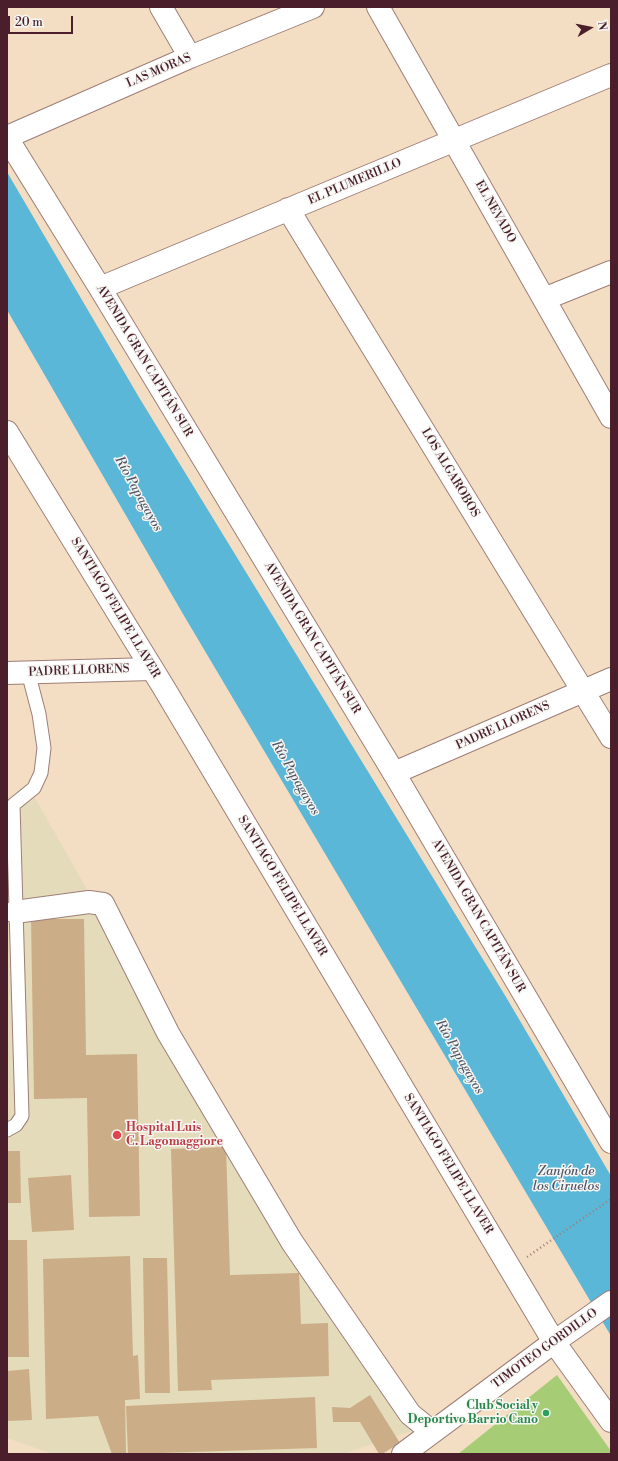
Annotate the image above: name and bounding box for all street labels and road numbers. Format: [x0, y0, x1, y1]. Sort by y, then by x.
street label: LAS MORAS [124, 51, 194, 91]
street label: EL PLUMERILLO [306, 156, 404, 208]
street label: EL NEVADO [471, 178, 519, 246]
street label: AVENIDA GRAN CAPITÁN SUR [93, 282, 195, 440]
street label: LOS ALGAROBOS [418, 426, 482, 520]
street label: SANTIAGO FELIPE LLAVER [67, 535, 163, 681]
street label: AVENIDA GRAN CAPITÁN SUR [261, 559, 363, 717]
street label: PADRE LLORENS [28, 662, 130, 680]
street label: PADRE LLORENS [454, 699, 552, 753]
street label: SANTIAGO FELIPE LLAVER [234, 813, 330, 959]
street label: AVENIDA GRAN CAPITÁN SUR [428, 837, 528, 995]
street label: SANTIAGO FELIPE LLAVER [400, 1091, 496, 1237]
street label: TIMOTEO GORDILLO [489, 1306, 601, 1392]

